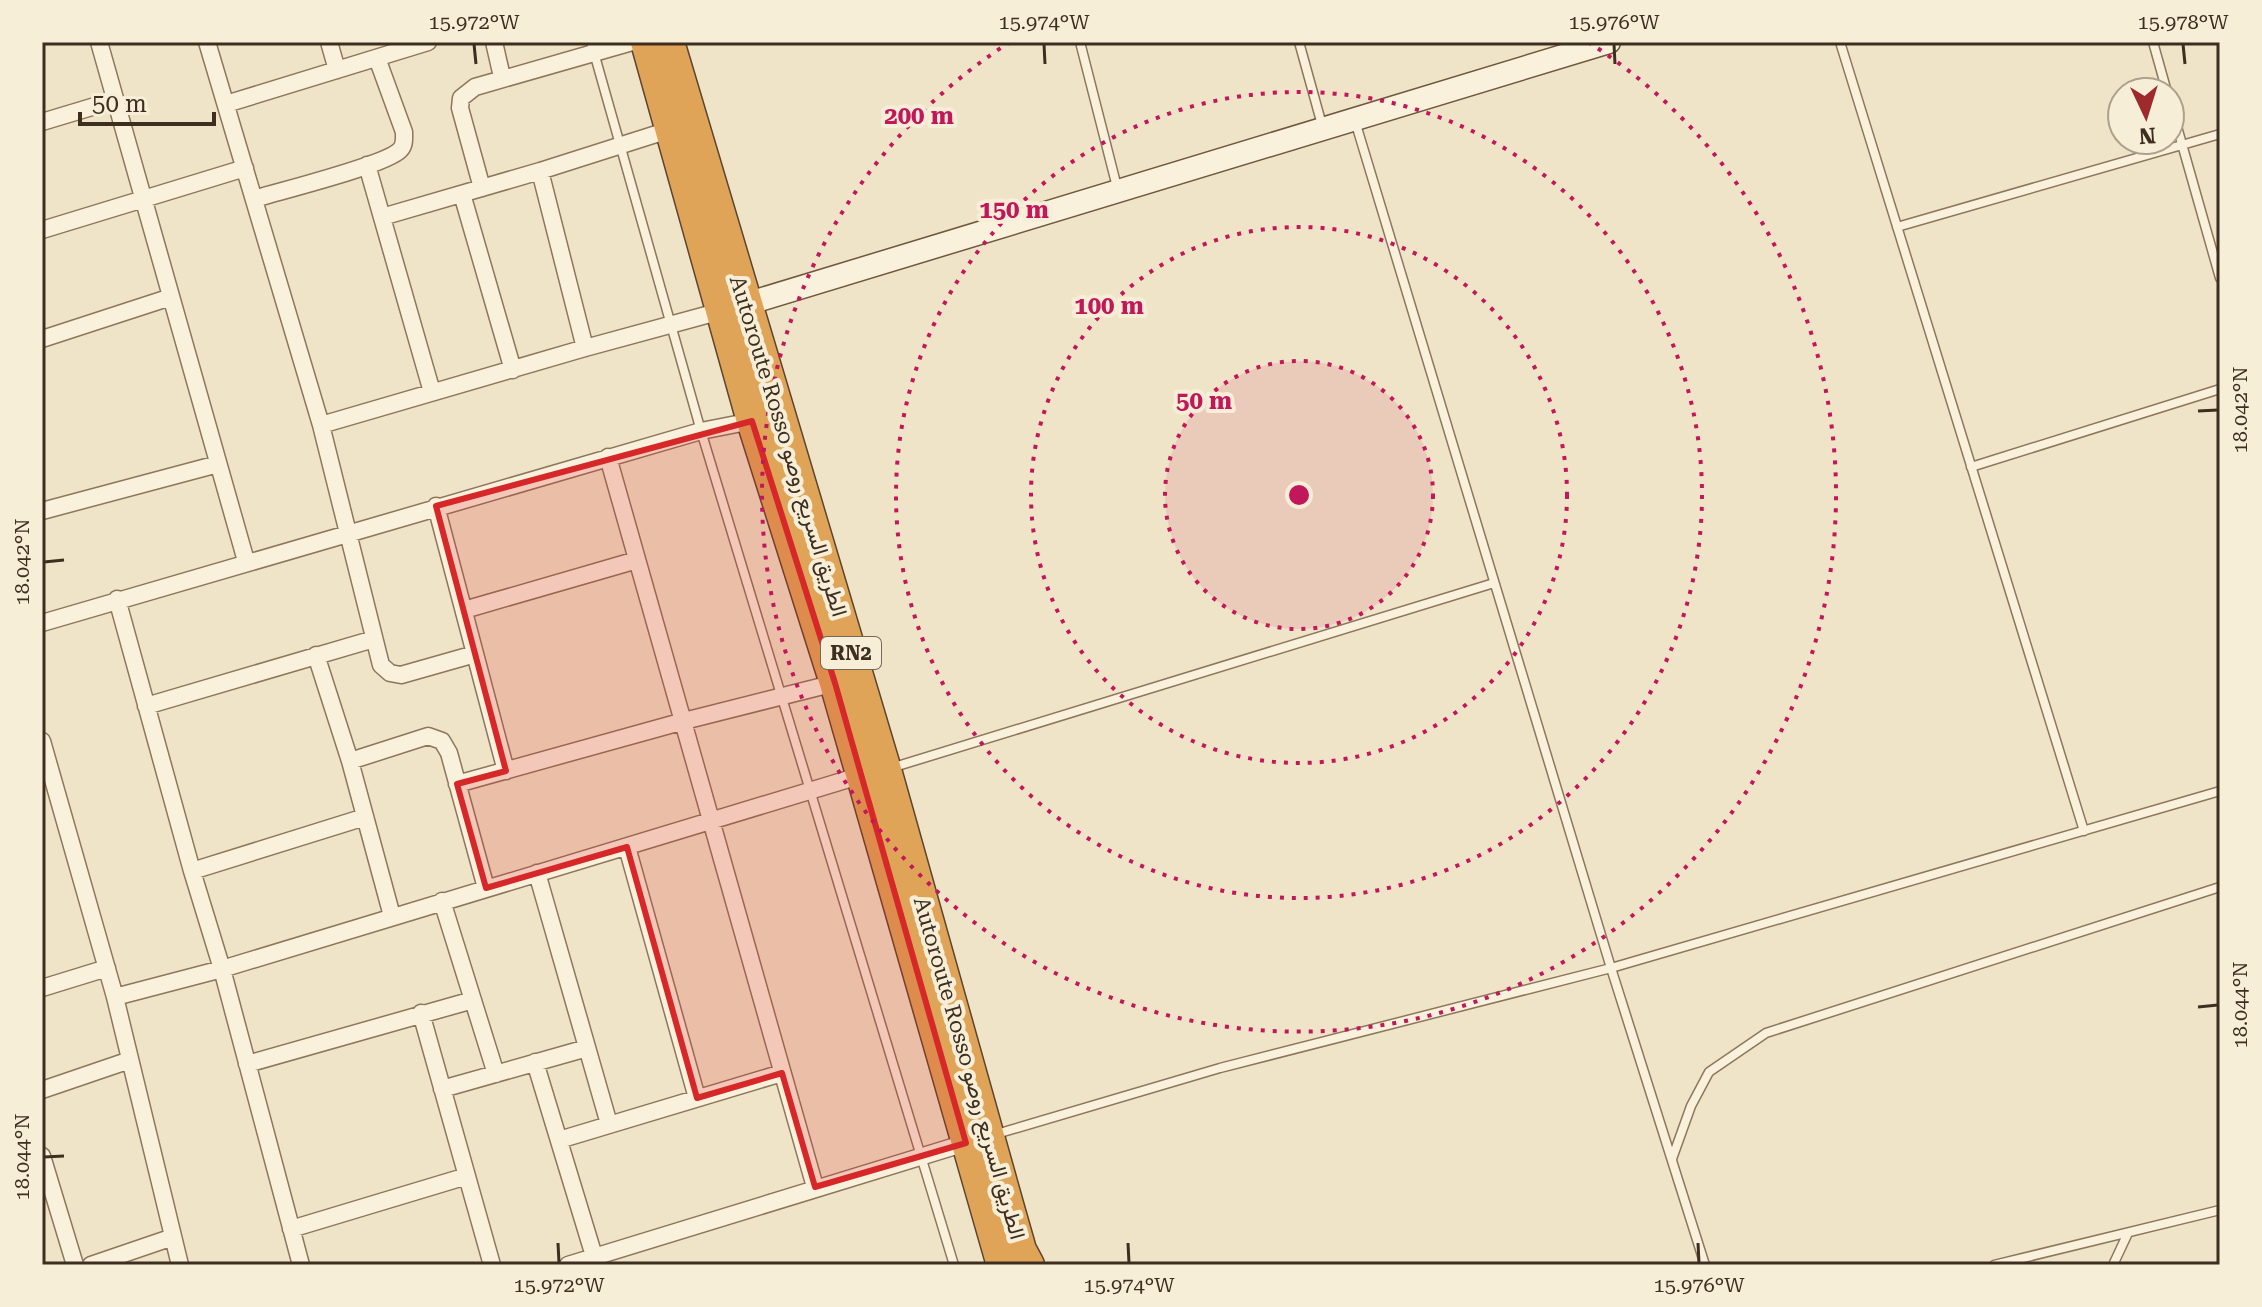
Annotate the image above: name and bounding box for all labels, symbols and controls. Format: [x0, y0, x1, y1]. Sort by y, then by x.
text: 15.972°W [428, 10, 520, 34]
text: 15.974°W [998, 10, 1090, 34]
text: 15.976°W [1568, 10, 1660, 34]
text: 15.978°W [2137, 10, 2229, 34]
scale bar [80, 76, 214, 126]
north arrow [2106, 76, 2186, 156]
text: 50 m [92, 90, 147, 118]
text: 200 m [884, 102, 954, 130]
text: N [2138, 122, 2157, 149]
text: 150 m [979, 196, 1049, 224]
street label: Autoroute Rosso الطريق السريع روصو [723, 273, 852, 620]
text: 100 m [1074, 292, 1144, 320]
text: 18.042°N [2228, 367, 2252, 453]
text: 50 m [1176, 387, 1232, 415]
centre of rings [1285, 481, 1313, 509]
text: 18.042°N [10, 519, 34, 605]
road number: RN2 [821, 637, 881, 669]
street label: Autoroute Rosso الطريق السريع روصو [907, 894, 1030, 1243]
text: 18.044°N [2228, 962, 2252, 1048]
text: 18.044°N [10, 1114, 34, 1200]
text: 15.972°W [513, 1273, 605, 1297]
text: 15.974°W [1083, 1273, 1175, 1297]
text: 15.976°W [1653, 1273, 1745, 1297]

